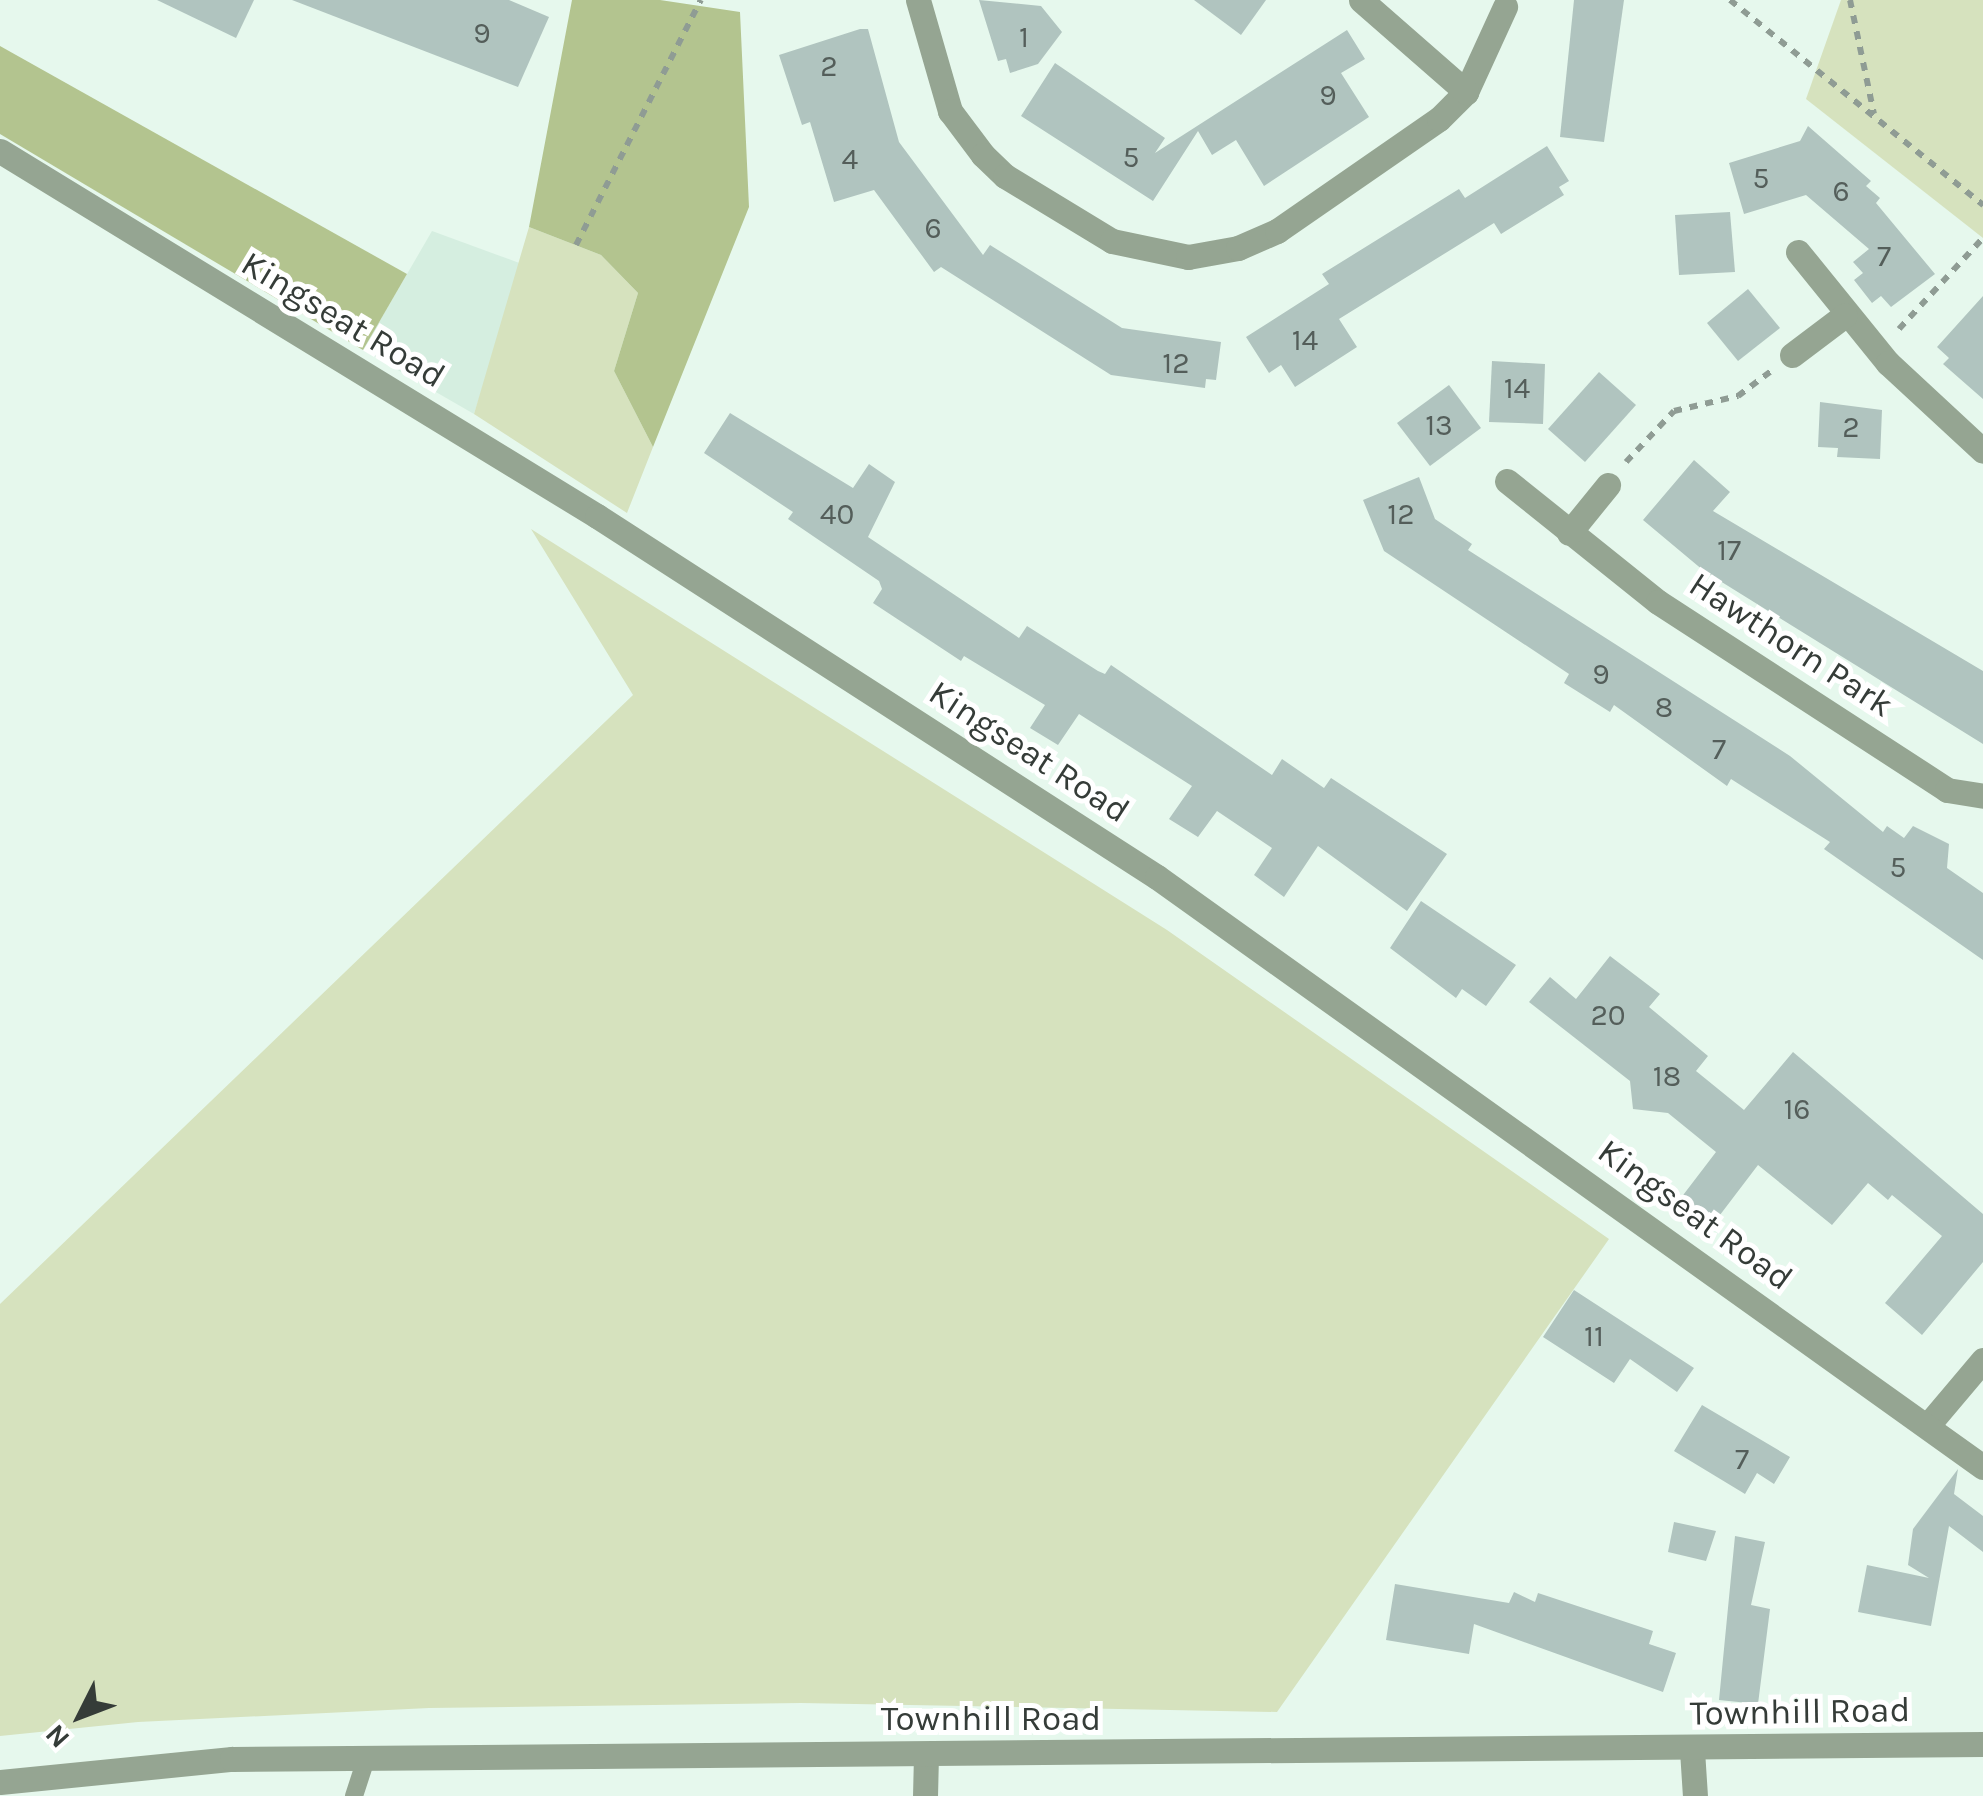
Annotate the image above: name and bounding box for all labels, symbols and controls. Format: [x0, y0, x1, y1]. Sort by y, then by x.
house number: 9 [473, 15, 491, 51]
house number: 1 [1019, 19, 1029, 55]
house number: 2 [820, 48, 838, 84]
house number: 9 [1319, 77, 1337, 113]
house number: 5 [1123, 139, 1139, 175]
house number: 4 [842, 141, 858, 177]
house number: 5 [1753, 160, 1769, 196]
house number: 6 [1832, 173, 1850, 209]
house number: 6 [924, 210, 942, 246]
house number: 7 [1877, 238, 1891, 274]
street label: Kingseat Road [234, 243, 452, 397]
house number: 14 [1292, 322, 1318, 358]
house number: 12 [1162, 345, 1190, 381]
house number: 14 [1504, 370, 1530, 406]
house number: 13 [1425, 407, 1453, 443]
house number: 2 [1842, 409, 1860, 445]
house number: 40 [820, 496, 854, 532]
house number: 12 [1387, 496, 1415, 532]
house number: 17 [1717, 532, 1741, 568]
street label: Hawthorn Park [1681, 564, 1901, 726]
house number: 9 [1592, 656, 1610, 692]
street label: Kingseat Road [921, 672, 1137, 832]
house number: 8 [1655, 689, 1673, 725]
house number: 7 [1712, 731, 1726, 767]
house number: 5 [1890, 849, 1906, 885]
house number: 20 [1590, 997, 1626, 1033]
house number: 18 [1653, 1058, 1681, 1094]
house number: 16 [1783, 1091, 1811, 1127]
street label: Kingseat Road [1590, 1130, 1800, 1300]
house number: 11 [1584, 1318, 1604, 1354]
house number: 7 [1735, 1441, 1749, 1477]
north arrow [30, 1666, 130, 1766]
street label: Townhill Road [1689, 1689, 1911, 1735]
street label: Townhill Road [881, 1698, 1101, 1740]
text: N [38, 1718, 76, 1755]

